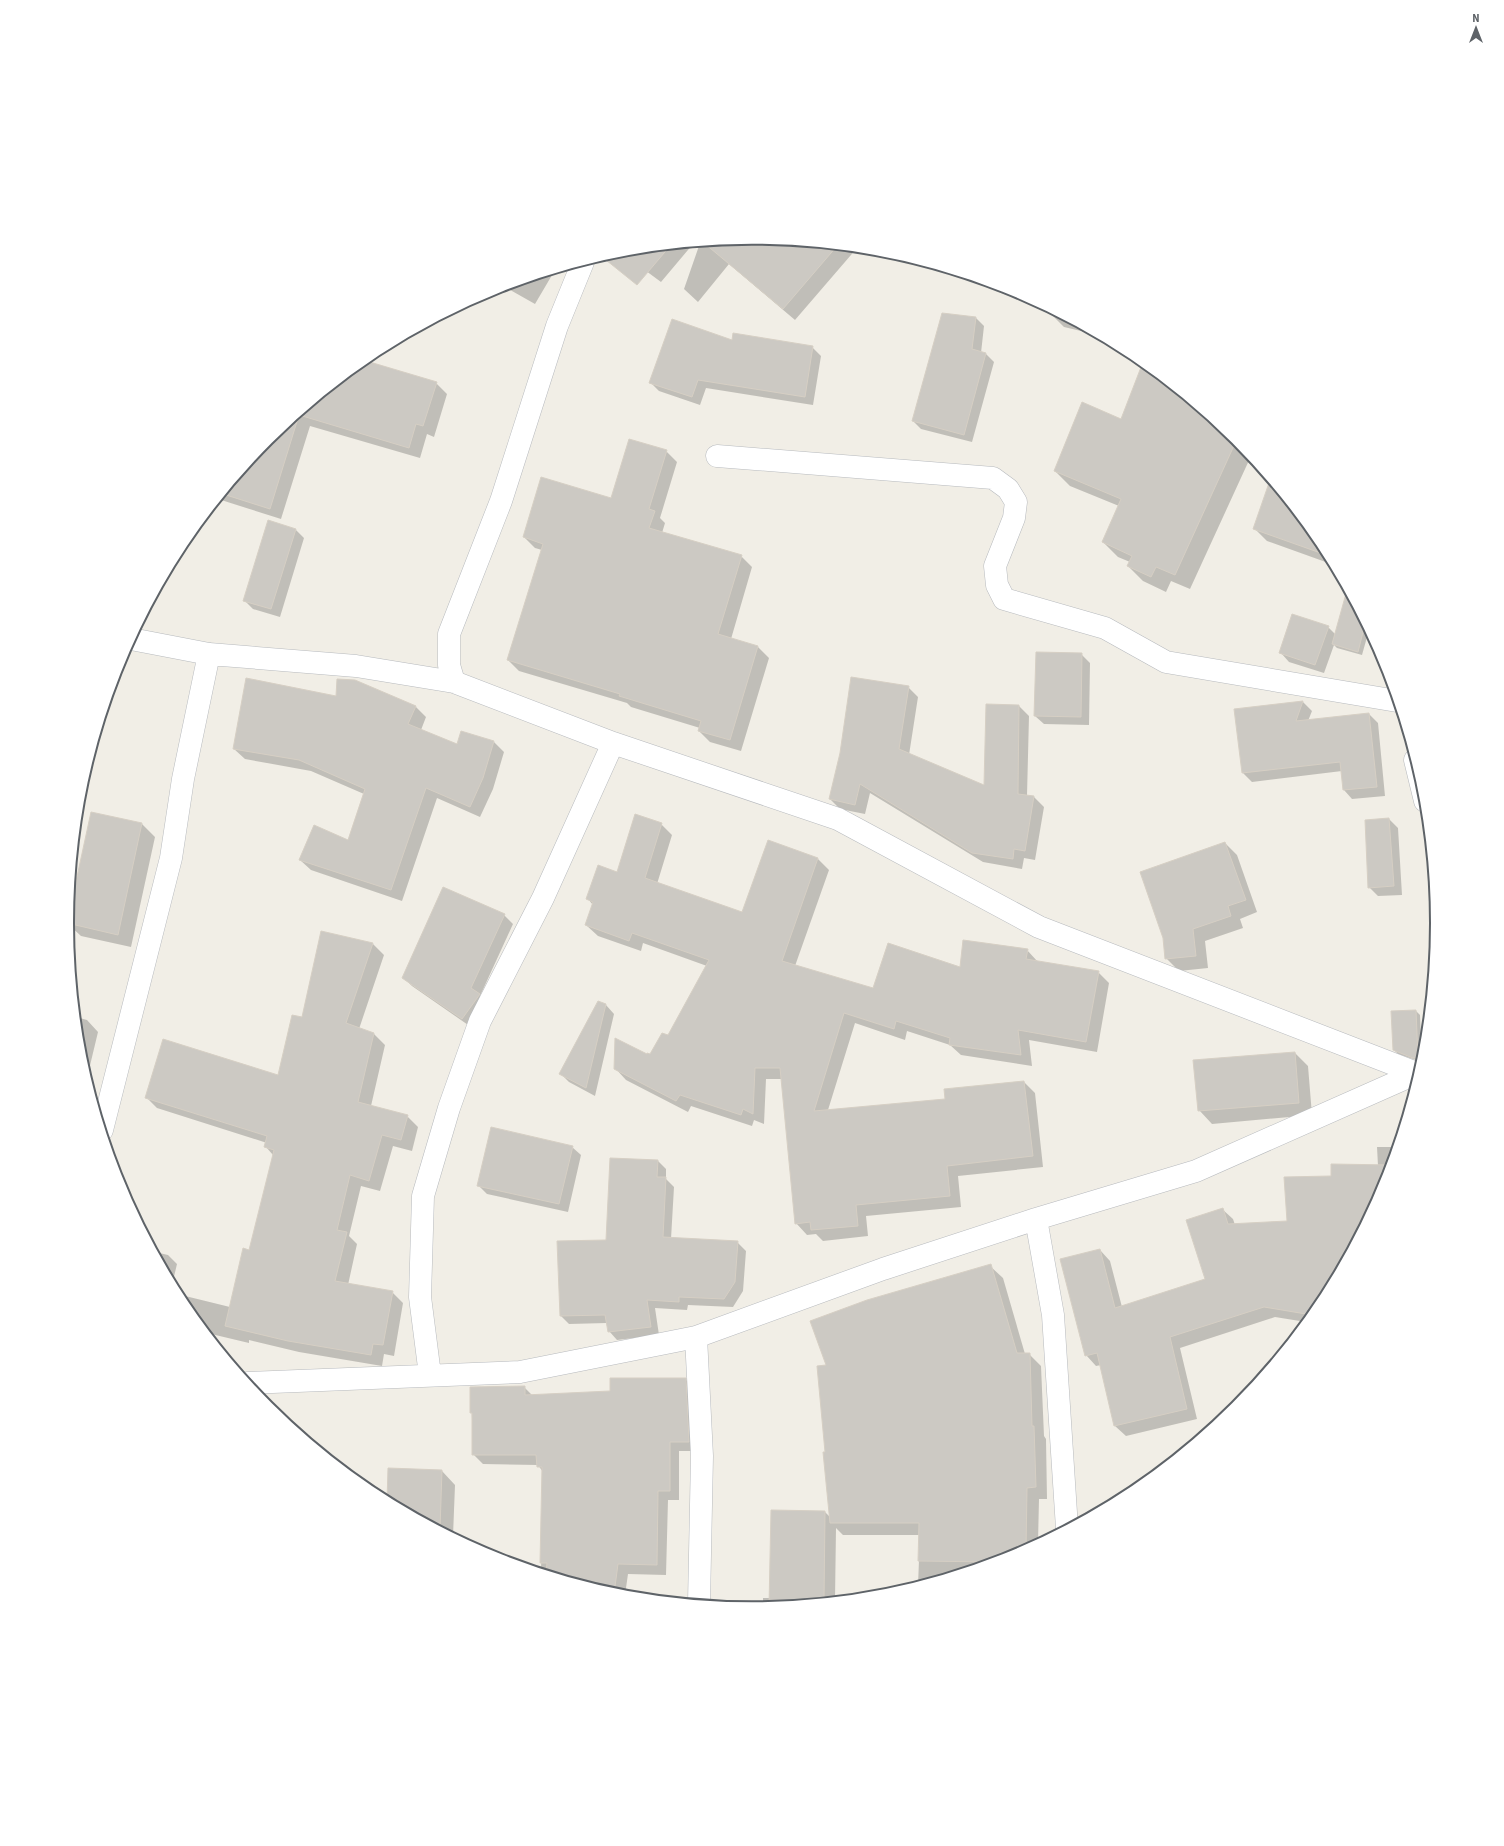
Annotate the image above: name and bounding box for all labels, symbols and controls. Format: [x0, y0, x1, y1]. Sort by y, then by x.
north arrow [1456, 8, 1496, 48]
text: N [1472, 11, 1480, 26]

